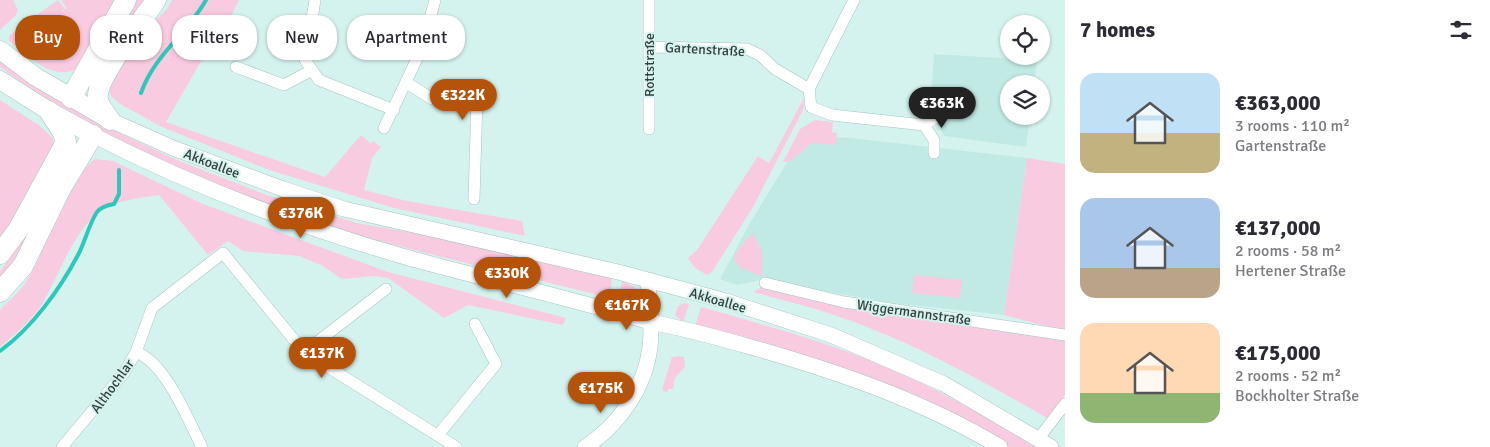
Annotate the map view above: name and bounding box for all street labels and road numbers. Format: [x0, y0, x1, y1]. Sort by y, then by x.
street label: Rottstraße [641, 33, 658, 97]
street label: Gartenstraße [665, 39, 745, 60]
street label: Akkoallee [181, 145, 242, 182]
street label: Akkoallee [687, 284, 748, 317]
street label: Wiggermannstraße [856, 296, 972, 329]
street label: Althochlar [87, 355, 138, 417]

